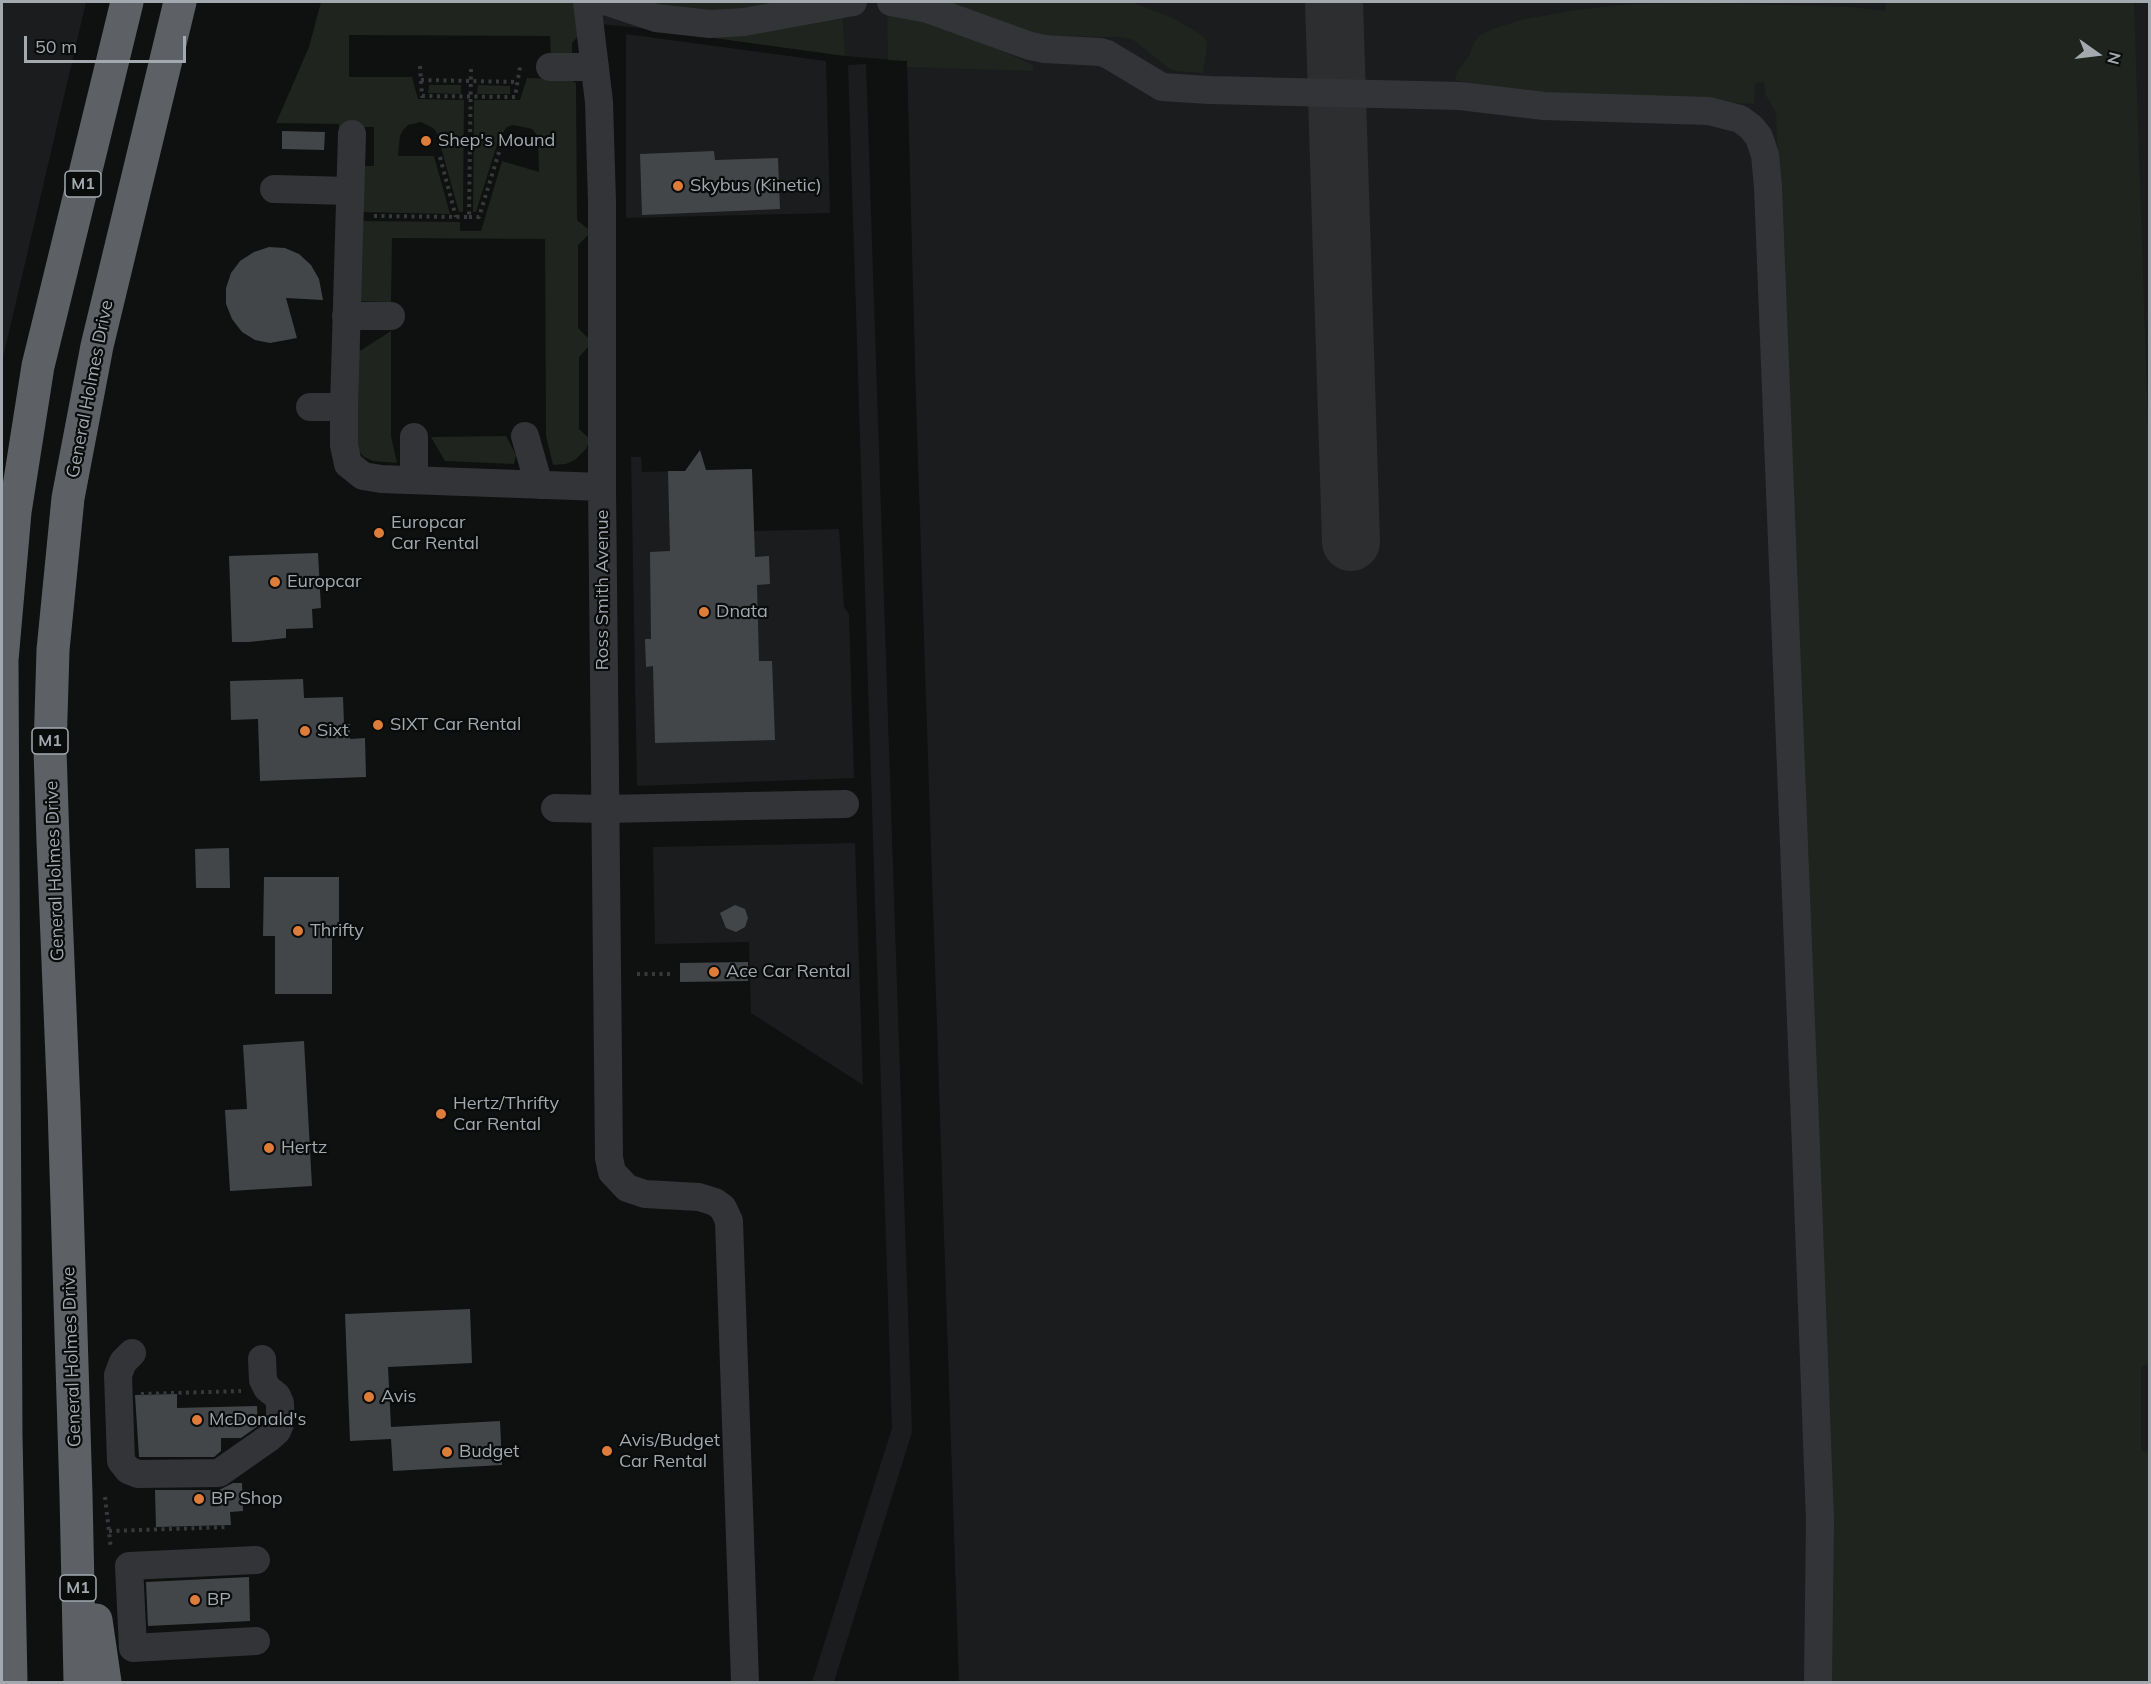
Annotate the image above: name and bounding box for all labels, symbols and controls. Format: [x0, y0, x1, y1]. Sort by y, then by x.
scale bar [27, 24, 189, 62]
north arrow [2067, 24, 2127, 84]
text: 50 m [35, 35, 77, 58]
text: N [2103, 50, 2126, 67]
place label: Shep's Mound [438, 130, 555, 152]
marker: Shep's Mound [419, 134, 433, 148]
road number: M1 [65, 171, 101, 197]
place label: Skybus (Kinetic) [690, 175, 822, 197]
marker: Skybus (Kinetic) [671, 179, 685, 193]
street label: General Holmes Drive [62, 298, 118, 480]
street label: Ross Smith Avenue [592, 510, 614, 670]
place label: Europcar Car Rental [391, 512, 479, 554]
marker: Europcar Car Rental [372, 526, 386, 540]
place label: Europcar [287, 571, 362, 593]
marker: Europcar [268, 575, 282, 589]
place label: Dnata [716, 601, 768, 623]
marker: Dnata [697, 605, 711, 619]
place label: SIXT Car Rental [390, 714, 521, 736]
marker: SIXT Car Rental [371, 718, 385, 732]
place label: Sixt [317, 720, 348, 742]
marker: Sixt [298, 724, 312, 738]
road number: M1 [32, 728, 68, 754]
street label: General Holmes Drive [41, 780, 69, 962]
place label: Thrifty [310, 920, 364, 942]
marker: Thrifty [291, 924, 305, 938]
place label: Ace Car Rental [726, 961, 850, 983]
marker: Ace Car Rental [707, 965, 721, 979]
place label: Hertz/Thrifty Car Rental [453, 1093, 559, 1136]
marker: Hertz/Thrifty Car Rental [434, 1107, 448, 1121]
place label: Hertz [281, 1137, 327, 1159]
marker: Hertz [262, 1141, 276, 1155]
street label: General Holmes Drive [58, 1266, 86, 1448]
place label: Avis [381, 1386, 417, 1408]
marker: Avis [362, 1390, 376, 1404]
place label: McDonald's [209, 1409, 306, 1431]
marker: McDonald's [190, 1413, 204, 1427]
place label: Avis/Budget Car Rental [619, 1430, 720, 1472]
place label: Budget [459, 1441, 519, 1463]
marker: Avis/Budget Car Rental [600, 1444, 614, 1458]
marker: Budget [440, 1445, 454, 1459]
place label: BP Shop [211, 1488, 282, 1510]
marker: BP Shop [192, 1492, 206, 1506]
road number: M1 [60, 1575, 96, 1601]
place label: BP [207, 1589, 231, 1611]
marker: BP [188, 1593, 202, 1607]

